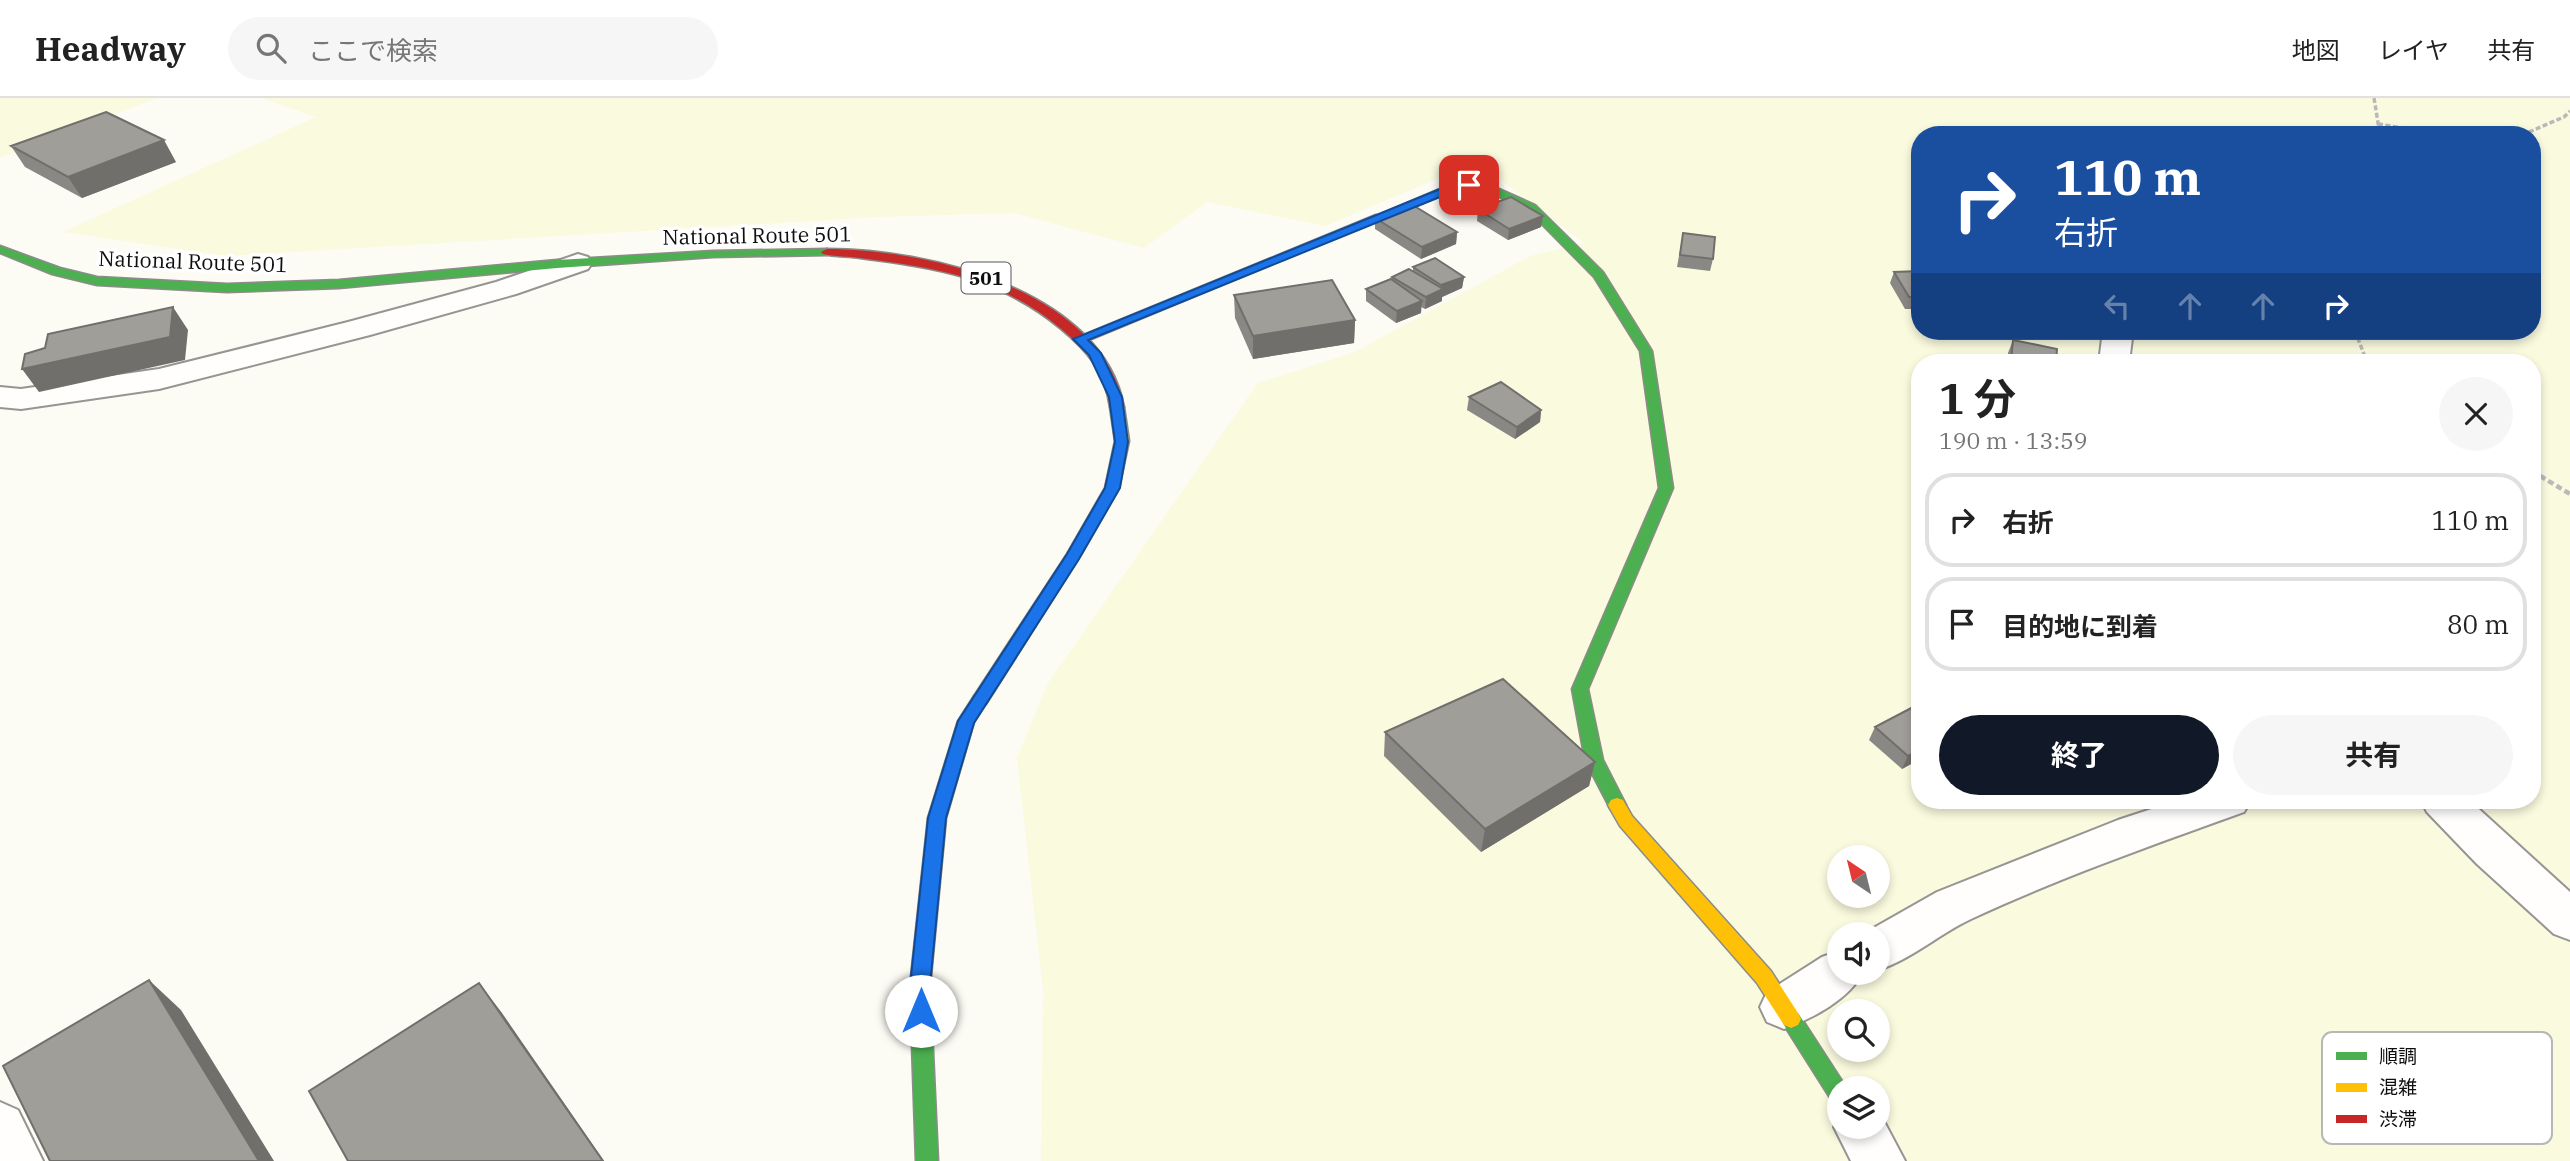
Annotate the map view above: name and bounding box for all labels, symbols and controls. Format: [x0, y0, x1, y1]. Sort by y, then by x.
search box [228, 17, 718, 80]
text: Headway [35, 27, 186, 70]
icon: search [252, 29, 290, 67]
text: ここで検索 [308, 33, 438, 67]
text: 地図 [2292, 34, 2340, 66]
text: レイヤ [2378, 34, 2449, 66]
text: 共有 [2487, 34, 2535, 66]
text: 110 m [2054, 145, 2201, 208]
icon: right [1939, 154, 2030, 245]
pin [1439, 155, 1499, 215]
icon: arrive [1450, 166, 1488, 204]
text: 右折 [2054, 211, 2118, 253]
street label: National Route 501 [662, 219, 852, 251]
street label: National Route 501 [98, 244, 288, 278]
road number: 501 [962, 262, 1010, 294]
icon: left [2098, 287, 2136, 325]
icon: ahead [2171, 287, 2209, 325]
icon: ahead [2244, 287, 2282, 325]
icon: right [2317, 287, 2355, 325]
text: 1 分 [1939, 371, 2016, 426]
button: close [2439, 377, 2513, 451]
text: 190 m · 13:59 [1939, 425, 2088, 455]
icon: right [1943, 501, 1981, 539]
text: 110 m [2431, 503, 2509, 537]
text: 右折 [2002, 505, 2054, 539]
icon: arrive [1943, 605, 1981, 643]
text: 80 m [2447, 607, 2509, 641]
text: 目的地に到着 [2002, 609, 2158, 643]
button: 終了 [1939, 715, 2219, 795]
button: 共有 [2233, 715, 2513, 795]
north arrow [1827, 845, 1890, 908]
map controls [1827, 845, 1890, 1139]
button: sound [1827, 922, 1890, 985]
position arrow [884, 974, 958, 1048]
button: search [1827, 999, 1890, 1062]
legend [2322, 1032, 2552, 1144]
text: 順調 [2379, 1044, 2417, 1068]
text: 混雑 [2379, 1075, 2417, 1099]
button: layers [1827, 1076, 1890, 1139]
text: 渋滞 [2379, 1107, 2417, 1131]

